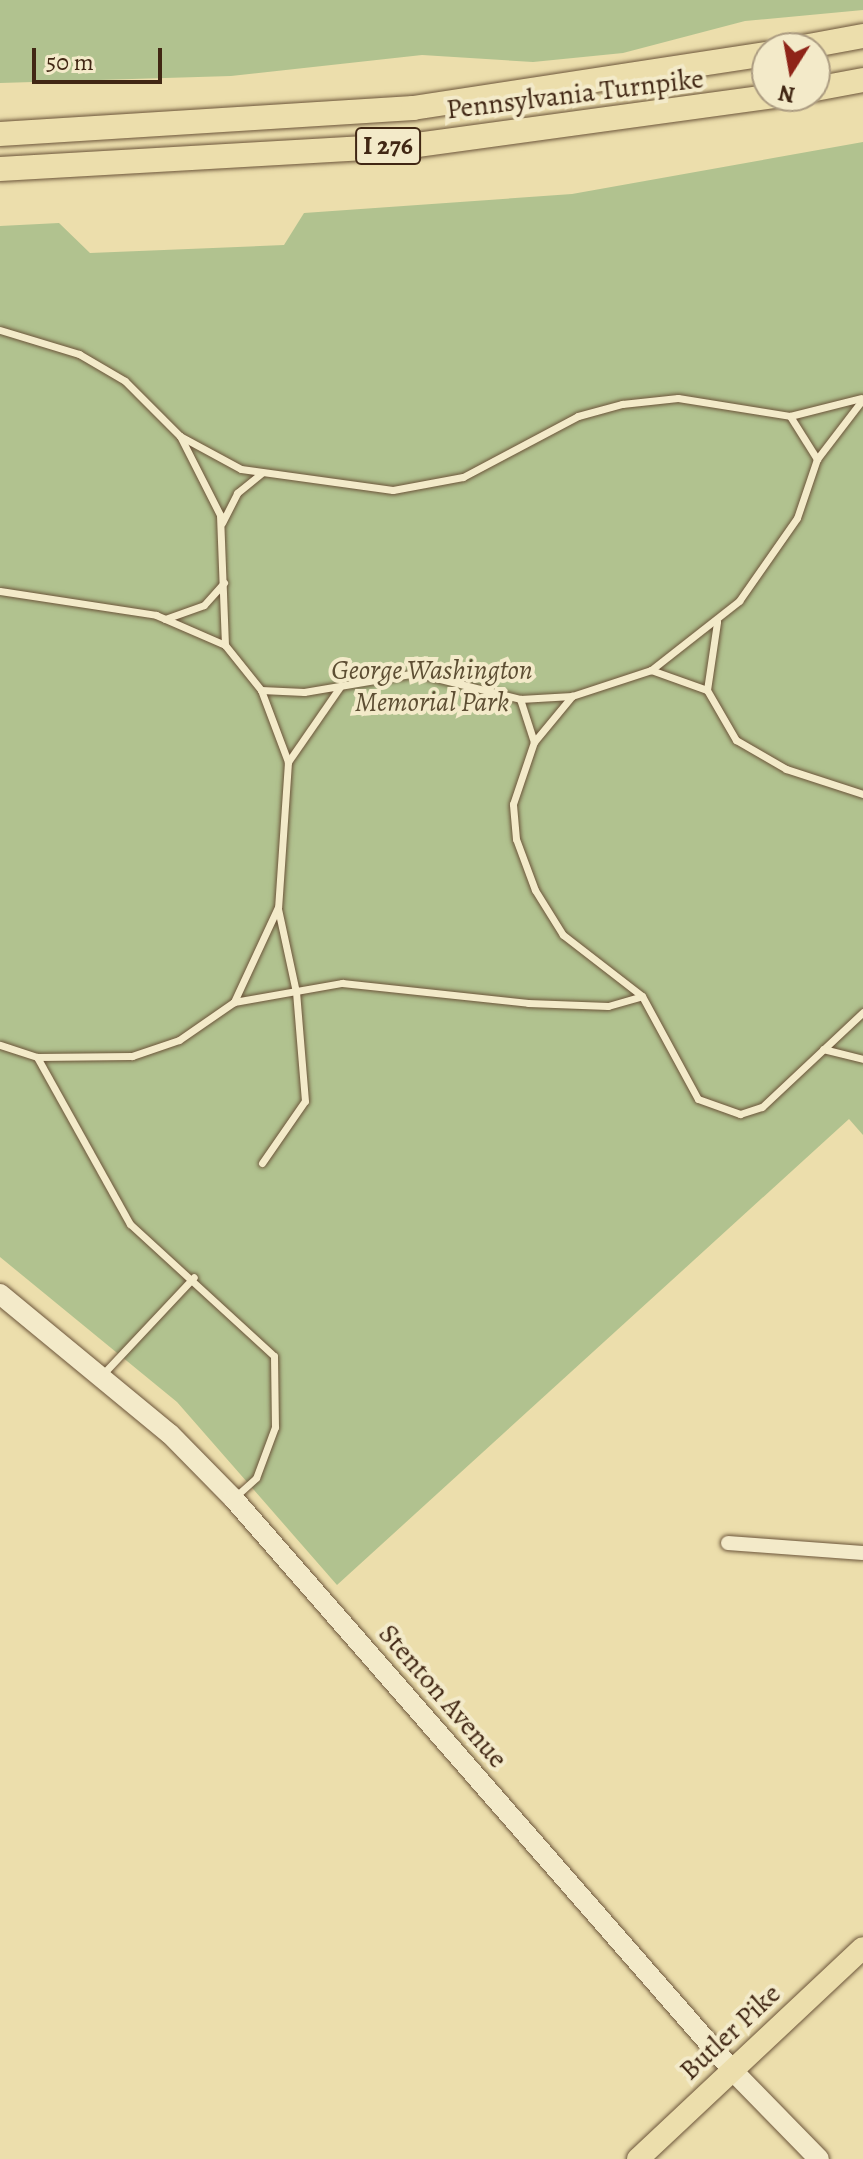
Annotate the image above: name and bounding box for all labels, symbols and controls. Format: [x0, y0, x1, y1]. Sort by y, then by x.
scale bar [36, 32, 166, 82]
north arrow [751, 32, 831, 112]
text: 50 m [46, 46, 94, 78]
street label: Pennsylvania Turnpike [444, 62, 706, 126]
text: N [776, 77, 798, 110]
road number: I 276 [354, 124, 422, 168]
park label: George Washington Memorial Park [331, 653, 533, 719]
street label: Stenton Avenue [371, 1617, 515, 1775]
street label: Butler Pike [673, 1977, 787, 2087]

